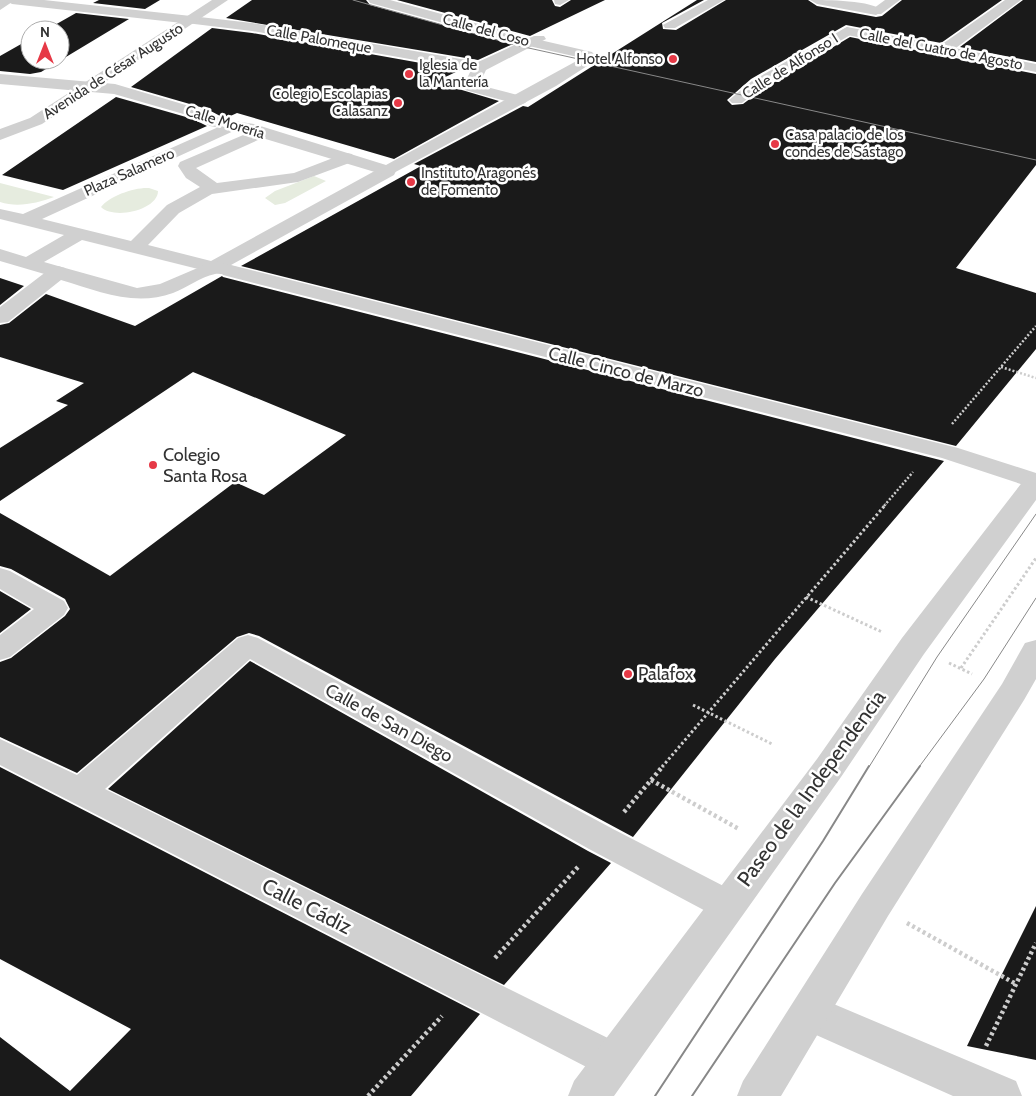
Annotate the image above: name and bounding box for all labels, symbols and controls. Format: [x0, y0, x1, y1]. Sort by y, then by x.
street label: Calle del Coso [441, 10, 531, 50]
street label: Avenida de César Augusto [40, 19, 186, 123]
north arrow [20, 20, 70, 70]
street label: Calle Palomeque [265, 21, 373, 57]
text: N [40, 23, 50, 41]
street label: Calle del Cuatro de Agosto [858, 24, 1024, 74]
street label: Calle de Alfonso I [739, 29, 841, 103]
place label: Hotel Alfonso [576, 50, 663, 68]
marker: Hotel Alfonso [667, 53, 679, 65]
place label: Iglesia de la Mantería [419, 56, 489, 91]
marker: Iglesia de la Mantería [403, 68, 415, 80]
place label: Colegio Escolapias Calasanz [272, 85, 388, 120]
marker: Colegio Escolapias Calasanz [392, 97, 404, 109]
street label: Calle Morería [183, 101, 268, 143]
place label: Casa palacio de los condes de Sástago [785, 126, 903, 161]
marker: Casa palacio de los condes de Sástago [769, 138, 781, 150]
street label: Plaza Salamero [81, 144, 177, 200]
place label: Instituto Aragonés de Fomento [421, 164, 536, 199]
marker: Instituto Aragonés de Fomento [405, 176, 417, 188]
street label: Calle Cinco de Marzo [546, 342, 706, 402]
place label: Colegio Santa Rosa [163, 444, 248, 487]
marker: Colegio Santa Rosa [147, 459, 159, 471]
place label: Palafox [638, 663, 694, 685]
marker: Palafox [622, 668, 634, 680]
street label: Calle de San Diego [321, 679, 457, 767]
street label: Paseo de la Independencia [731, 685, 891, 891]
street label: Calle Cádiz [258, 873, 356, 939]

